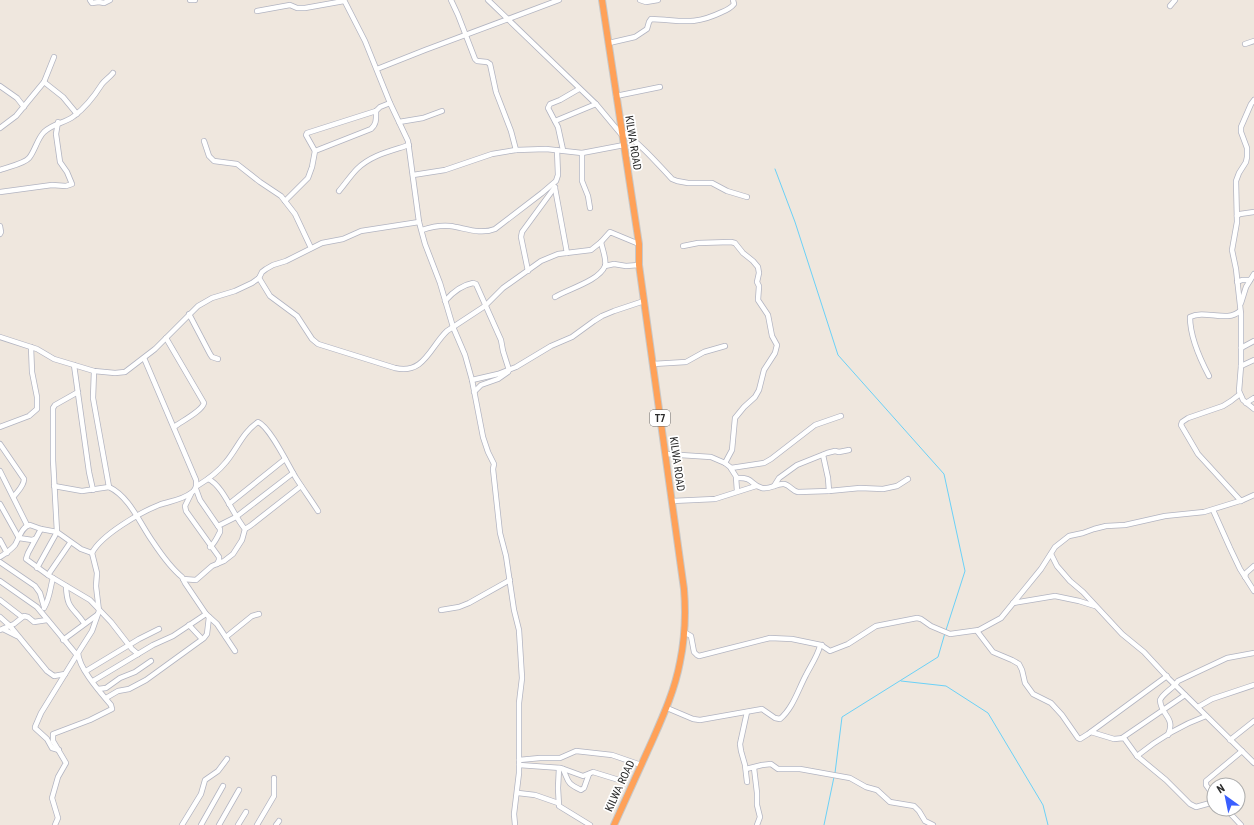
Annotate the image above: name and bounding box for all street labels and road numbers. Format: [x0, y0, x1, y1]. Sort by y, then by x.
street label: KILWA ROAD [622, 115, 644, 171]
road number: T7 [650, 410, 670, 426]
street label: KILWA ROAD [667, 436, 687, 492]
street label: KILWA ROAD [602, 758, 638, 814]

